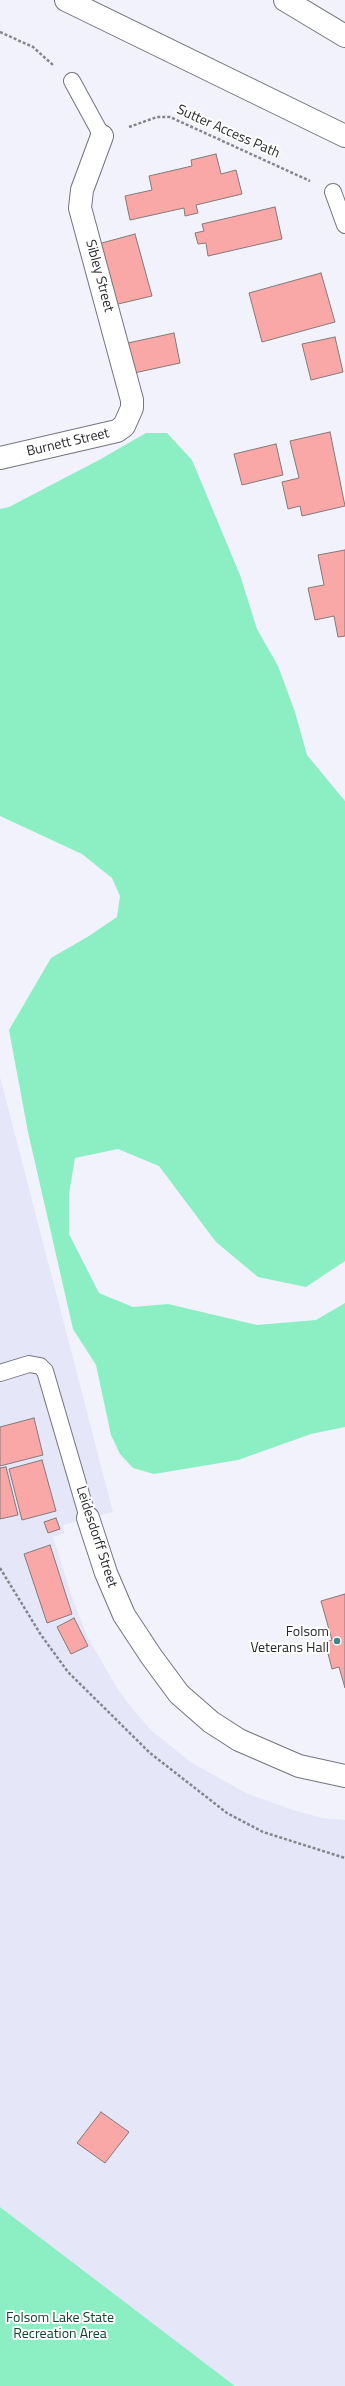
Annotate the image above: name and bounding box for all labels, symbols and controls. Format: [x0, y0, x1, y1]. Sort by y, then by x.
street label: Sutter Access Path [174, 102, 282, 162]
street label: Sibley Street [81, 238, 117, 314]
street label: Burnett Street [25, 425, 111, 461]
street label: Leidesdorff Street [72, 1484, 120, 1590]
place label: Folsom Veterans Hall [250, 1625, 329, 1658]
marker: Folsom Veterans Hall [332, 1636, 342, 1646]
park label: Folsom Lake State Recreation Area [6, 2311, 114, 2344]

